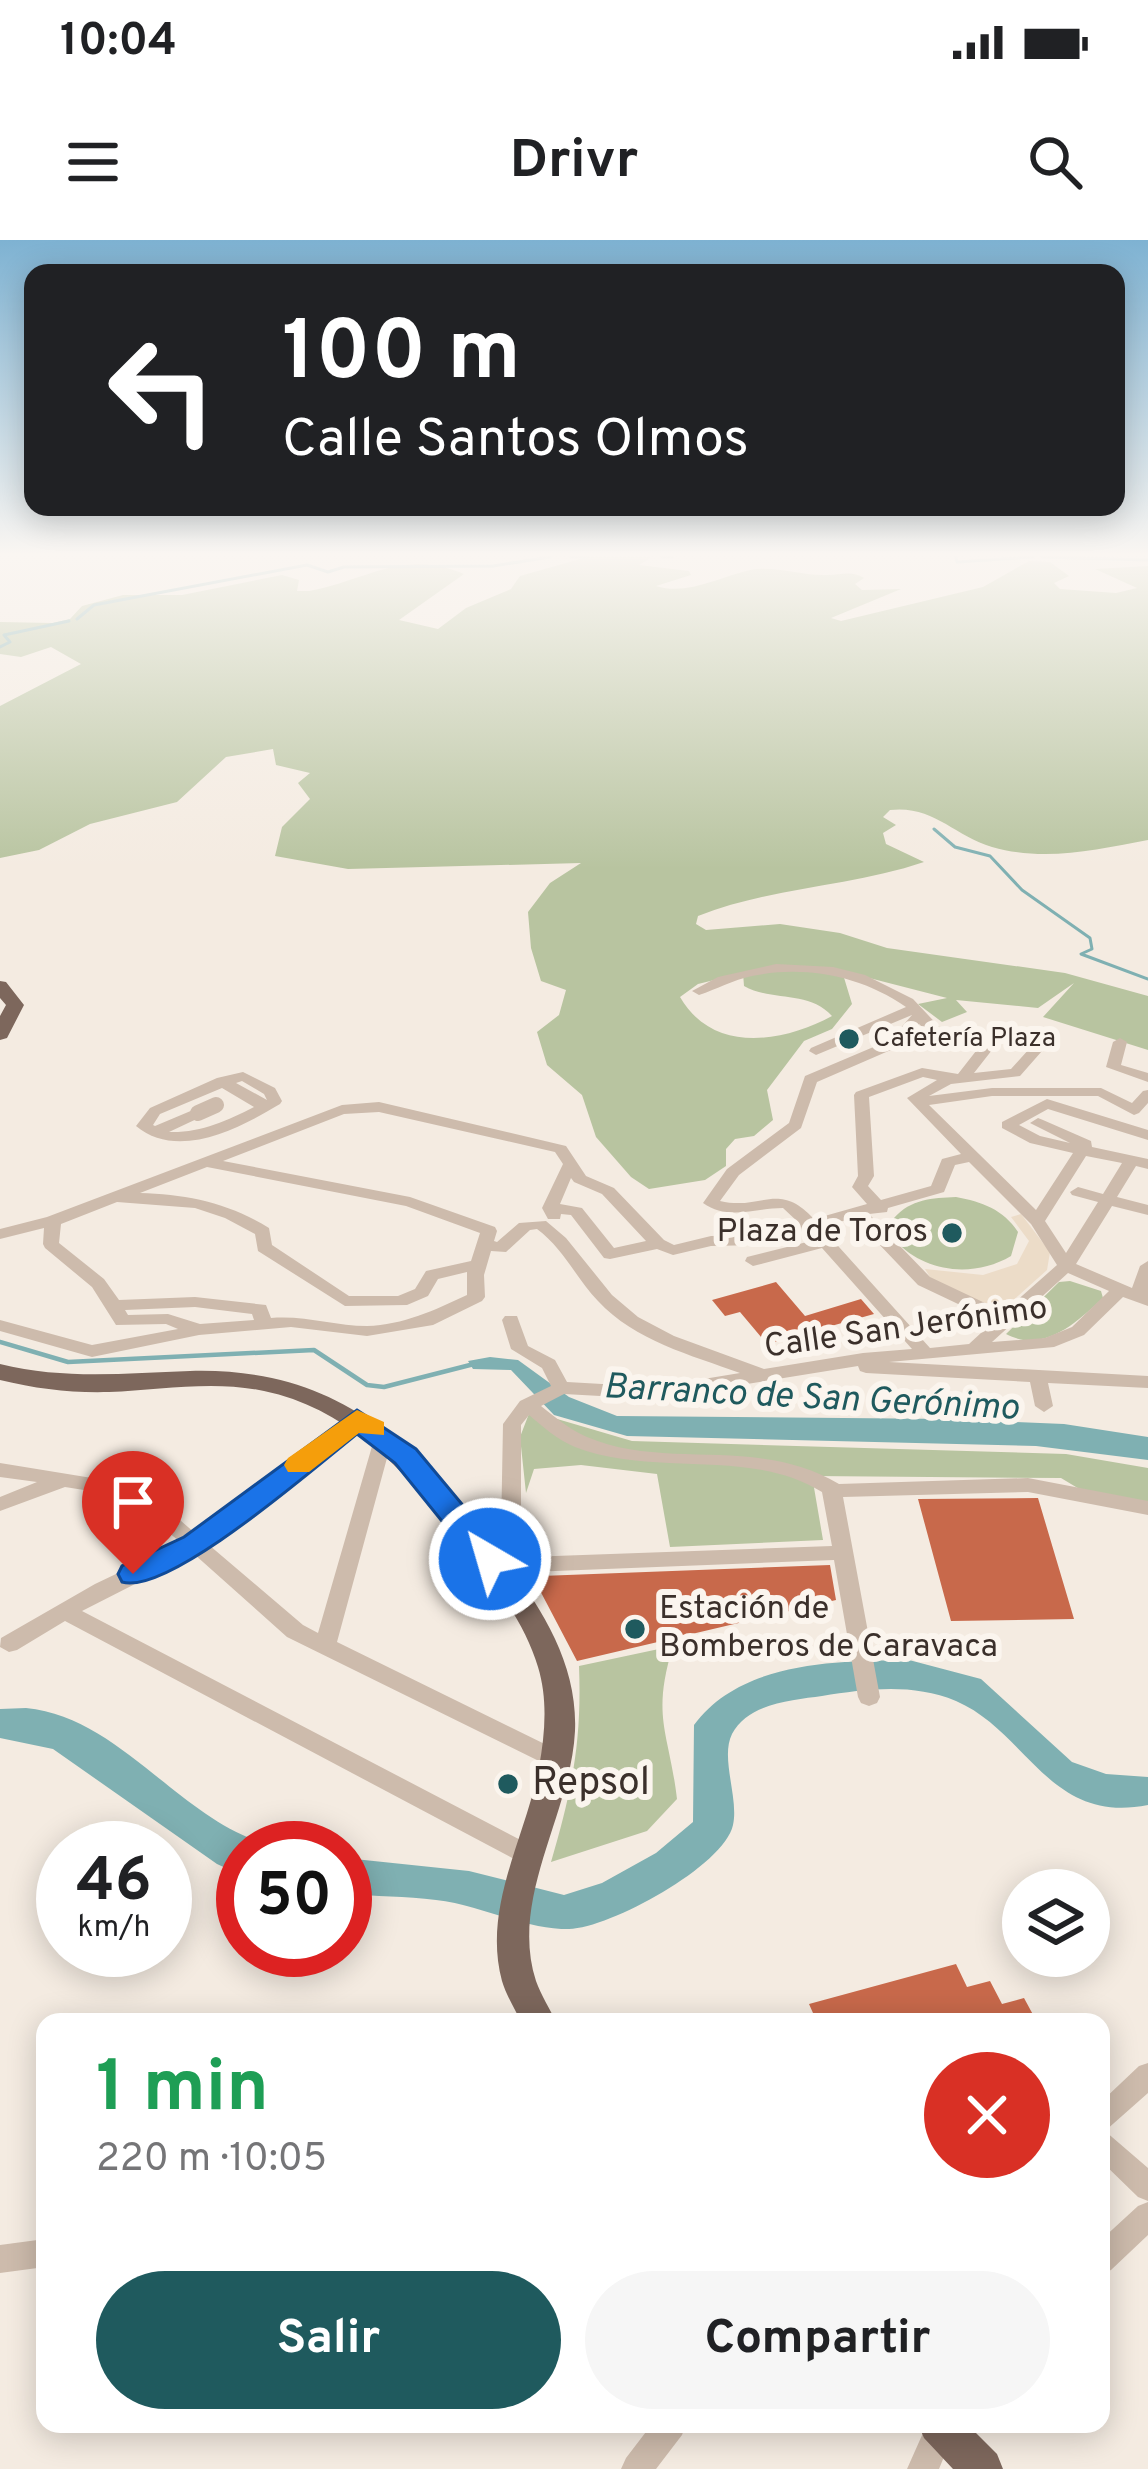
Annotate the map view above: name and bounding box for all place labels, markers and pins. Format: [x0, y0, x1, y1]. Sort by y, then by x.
place label: Cafetería Plaza [873, 1022, 1056, 1056]
marker: Cafetería Plaza [836, 1026, 862, 1052]
place label: Plaza de Toros [717, 1212, 928, 1254]
marker: Plaza de Toros [939, 1220, 965, 1246]
pin [82, 1451, 184, 1574]
place label: Estación de Bomberos de Caravaca [659, 1589, 998, 1669]
marker: Estación de Bomberos de Caravaca [622, 1616, 648, 1642]
place label: Repsol [532, 1760, 650, 1809]
marker: Repsol [495, 1771, 521, 1797]

